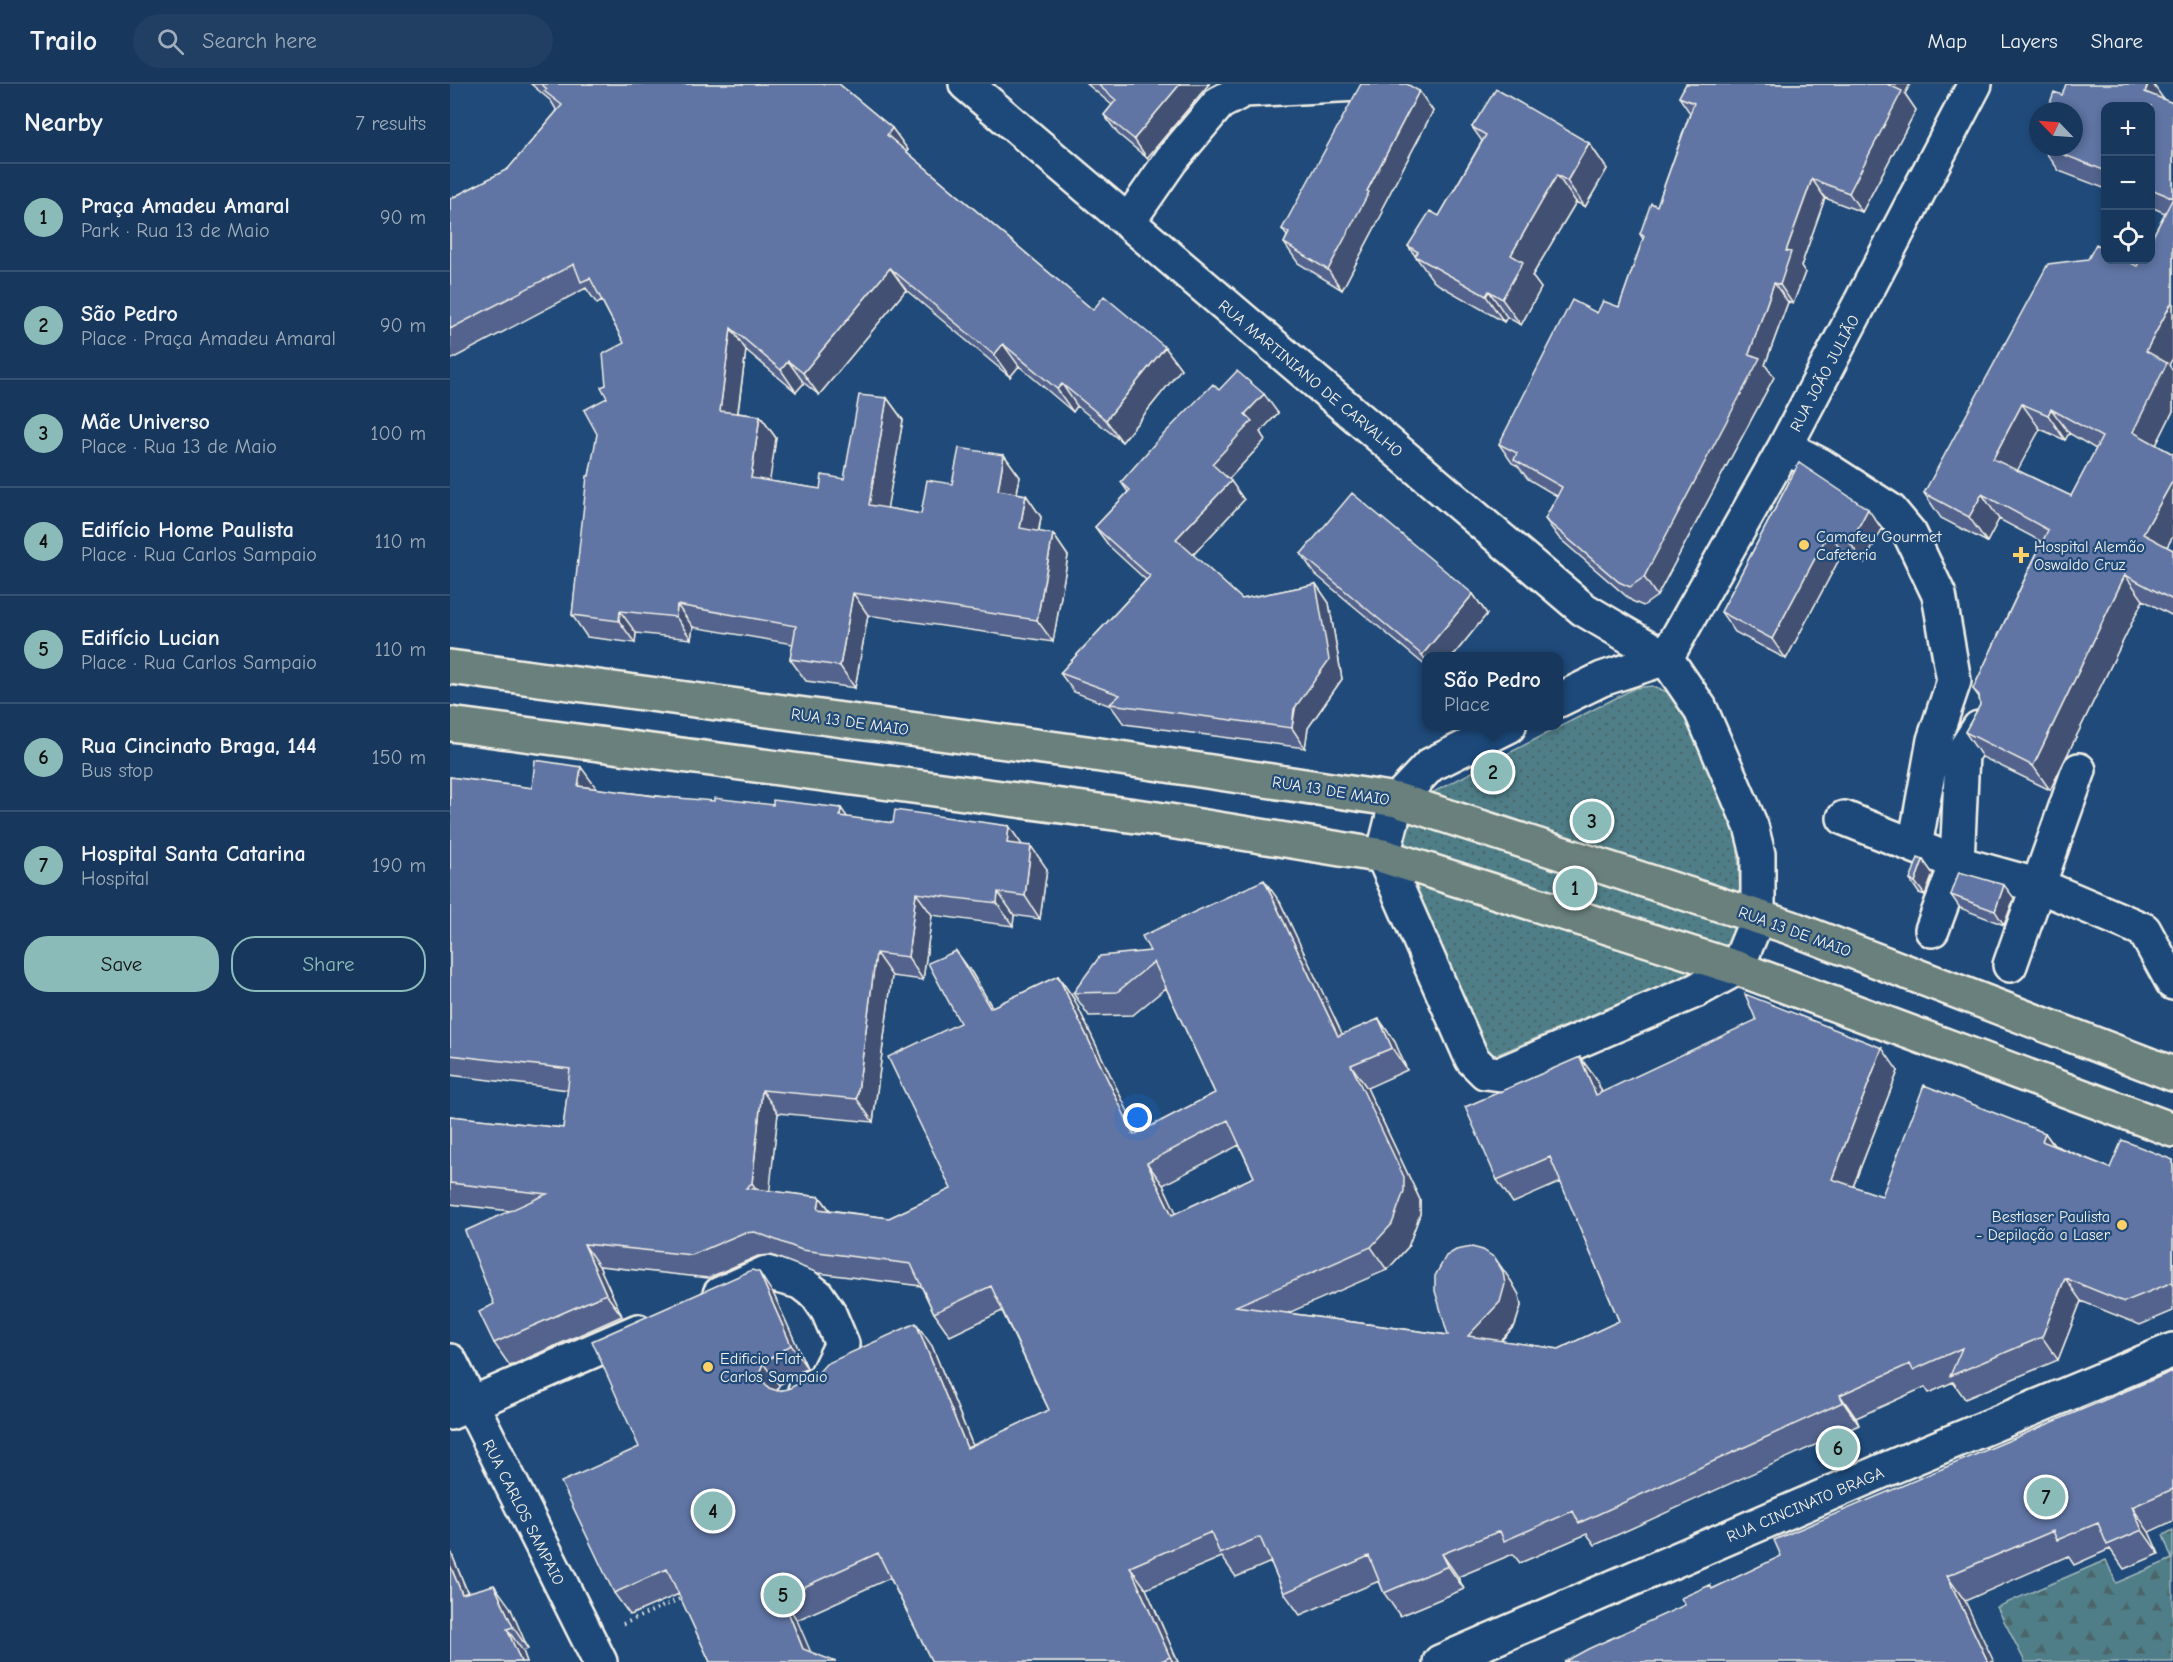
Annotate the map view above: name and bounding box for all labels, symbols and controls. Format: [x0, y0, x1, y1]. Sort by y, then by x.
search box [133, 14, 553, 68]
text: Trailo [30, 25, 97, 57]
icon: search [154, 25, 187, 58]
text: Search here [202, 28, 317, 54]
text: Map [1928, 29, 1967, 53]
text: Layers [2000, 29, 2058, 53]
text: Share [2091, 29, 2143, 53]
north arrow [2029, 102, 2083, 156]
map controls [2101, 102, 2155, 264]
button: + [2101, 102, 2155, 156]
text: Nearby [24, 108, 103, 138]
text: 7 results [355, 112, 426, 135]
button: − [2101, 156, 2155, 210]
text: Praça Amadeu Amaral [81, 193, 290, 219]
text: 1 [40, 206, 47, 229]
text: 90 m [380, 206, 426, 229]
button: locate [2101, 210, 2155, 264]
text: Park · Rua 13 de Maio [81, 219, 270, 242]
street label: RUA MARTINIANO DE CARVALHO [1215, 296, 1406, 461]
text: São Pedro [81, 301, 178, 327]
street label: RUA JOÃO JULIÃO [1787, 312, 1863, 435]
text: 2 [39, 314, 48, 337]
text: 90 m [380, 314, 426, 337]
text: Place · Praça Amadeu Amaral [81, 327, 336, 350]
text: Mãe Universo [81, 409, 210, 435]
text: 3 [39, 422, 48, 445]
text: 100 m [371, 422, 426, 445]
text: Place · Rua 13 de Maio [81, 435, 277, 458]
text: Edifício Home Paulista [81, 517, 294, 543]
place label: Camafeu Gourmet Cafeteria [1816, 528, 1942, 564]
text: 4 [39, 530, 48, 553]
text: 110 m [375, 530, 426, 553]
marker: Camafeu Gourmet Cafeteria [1797, 538, 1811, 552]
place label: Hospital Alemão Oswaldo Cruz [2034, 538, 2145, 574]
text: Place · Rua Carlos Sampaio [81, 543, 317, 566]
marker: Hospital Alemão Oswaldo Cruz [2012, 546, 2030, 564]
text: Edifício Lucian [81, 625, 220, 651]
text: 5 [38, 638, 49, 661]
text: 110 m [375, 638, 426, 661]
text: Place · Rua Carlos Sampaio [81, 651, 317, 674]
popup [1422, 652, 1563, 730]
text: São Pedro [1444, 667, 1541, 693]
text: Place [1444, 693, 1490, 716]
street label: RUA 13 DE MAIO [790, 705, 910, 739]
text: Rua Cincinato Braga, 144 [81, 733, 317, 759]
text: 6 [38, 746, 49, 769]
text: 150 m [372, 746, 426, 769]
pin: 2 [1474, 750, 1512, 794]
text: Bus stop [81, 759, 153, 782]
street label: RUA 13 DE MAIO [1271, 773, 1391, 809]
pin: 3 [1572, 798, 1612, 844]
text: Hospital Santa Catarina [81, 841, 306, 867]
text: 7 [39, 854, 48, 877]
text: 190 m [372, 854, 426, 877]
pin: 1 [1556, 866, 1594, 910]
text: Hospital [81, 867, 149, 890]
street label: RUA 13 DE MAIO [1736, 903, 1853, 961]
button: Save [24, 936, 219, 992]
button: Share [231, 936, 426, 992]
your location [1123, 1103, 1152, 1132]
place label: Bestlaser Paulista - Depilação a Laser [1976, 1208, 2111, 1244]
marker: Bestlaser Paulista - Depilação a Laser [2115, 1218, 2129, 1232]
place label: Edificio Flat Carlos Sampaio [720, 1350, 827, 1386]
marker: Edificio Flat Carlos Sampaio [701, 1360, 715, 1374]
pin: 6 [1818, 1426, 1858, 1470]
street label: RUA CARLOS SAMPAIO [479, 1437, 568, 1588]
street label: RUA CINCINATO BRAGA [1724, 1464, 1887, 1546]
pin: 7 [2026, 1474, 2066, 1520]
pin: 4 [694, 1488, 732, 1534]
pin: 5 [764, 1572, 802, 1618]

